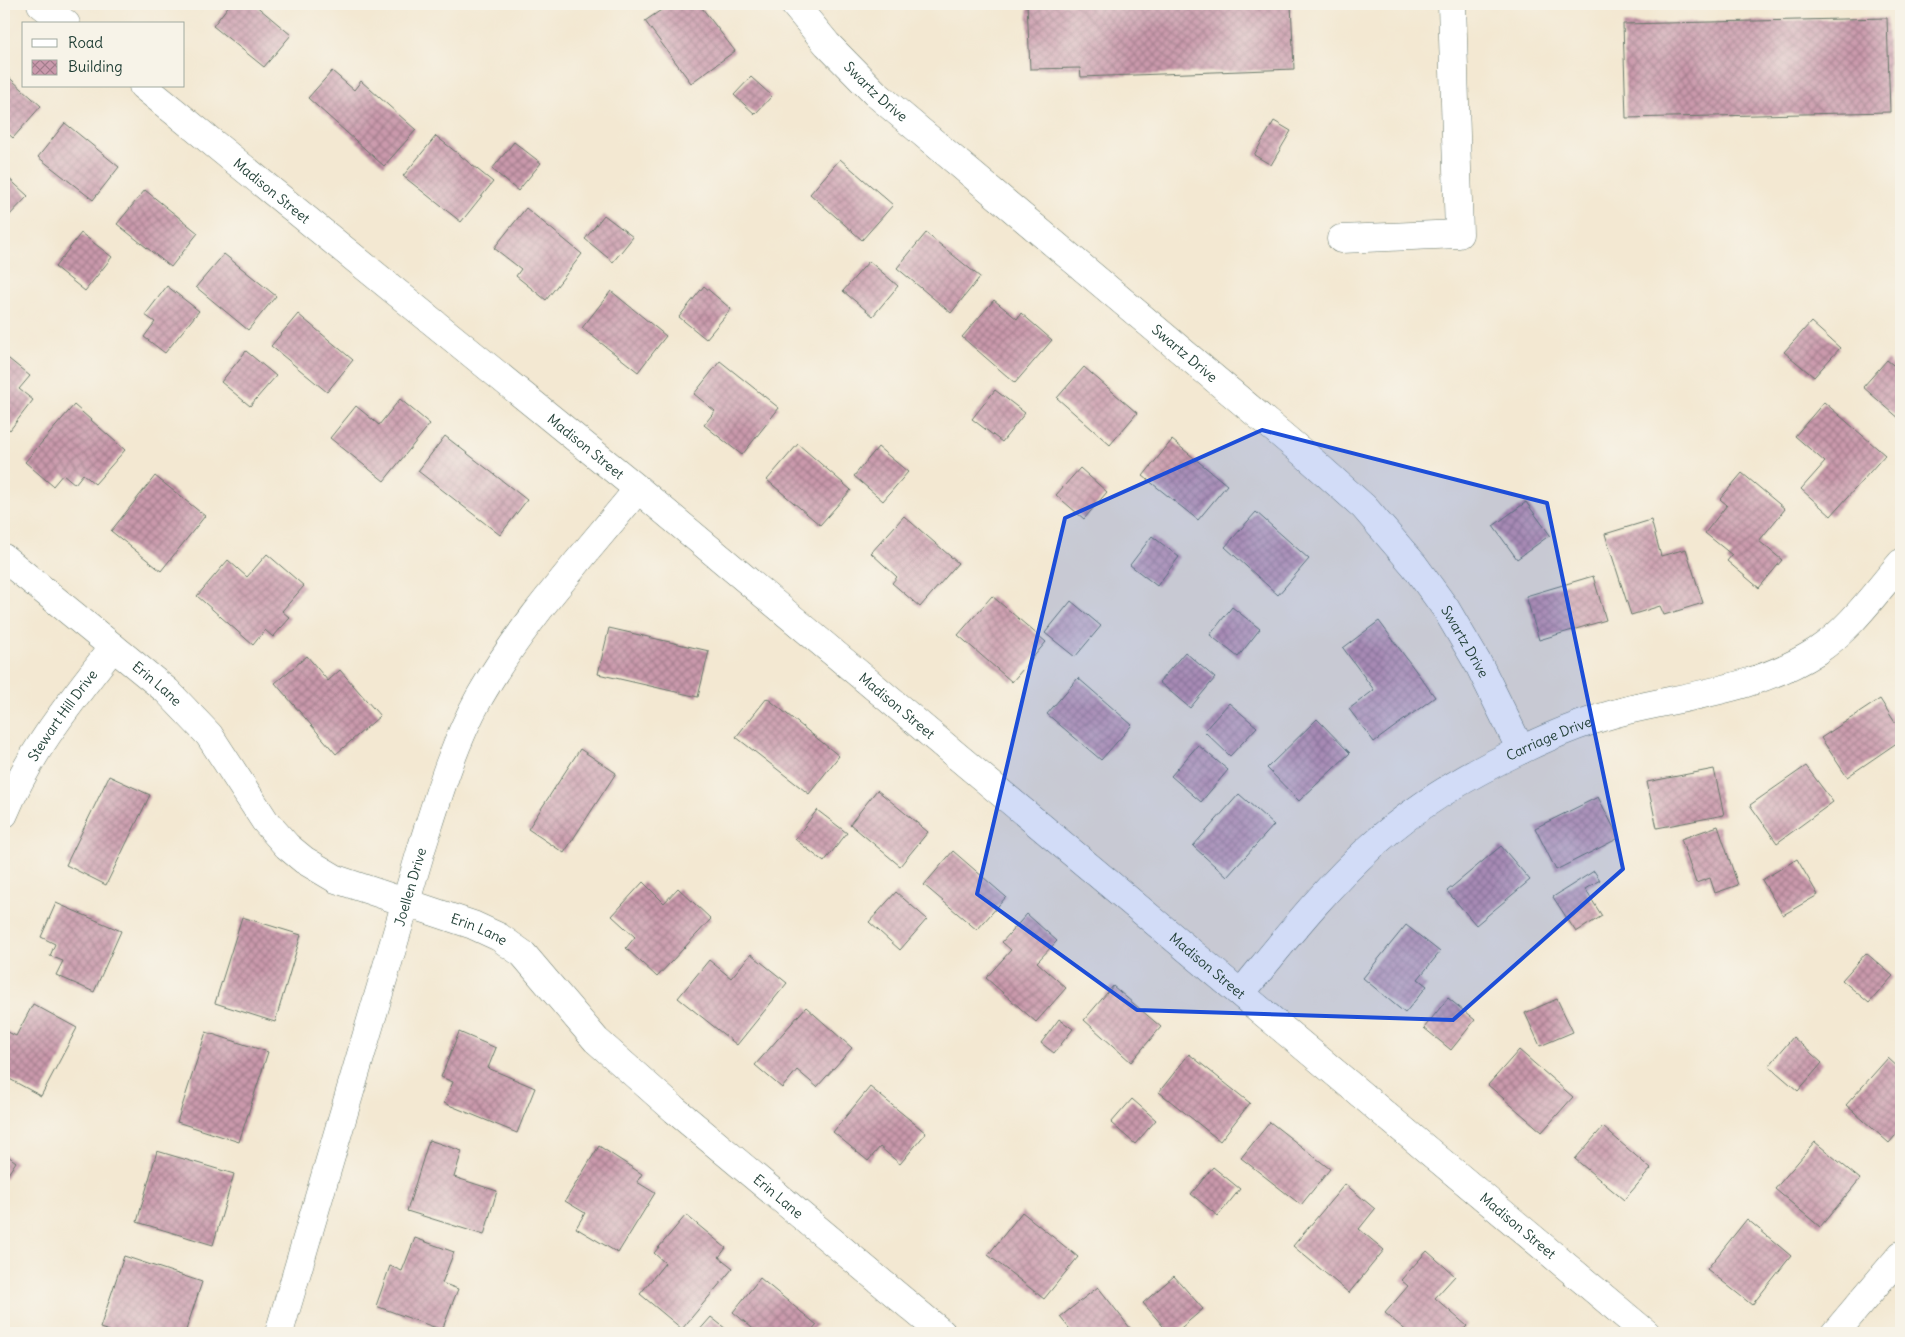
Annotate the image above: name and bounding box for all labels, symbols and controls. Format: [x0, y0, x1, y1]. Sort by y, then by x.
legend [22, 22, 185, 88]
text: Road [68, 33, 103, 52]
text: Building [68, 57, 123, 76]
street label: Swartz Drive [840, 58, 911, 125]
street label: Madison Street [230, 154, 314, 228]
street label: Swartz Drive [1148, 321, 1221, 386]
street label: Madison Street [544, 410, 628, 483]
street label: Swartz Drive [1437, 602, 1493, 681]
street label: Erin Lane [129, 657, 186, 710]
street label: Stewart Hill Drive [24, 666, 101, 764]
street label: Madison Street [855, 669, 939, 743]
street label: Carriage Drive [1503, 713, 1594, 765]
street label: Joellen Drive [390, 846, 430, 928]
street label: Erin Lane [449, 909, 511, 949]
street label: Madison Street [1166, 929, 1249, 1003]
street label: Erin Lane [750, 1170, 807, 1222]
street label: Madison Street [1476, 1189, 1560, 1263]

